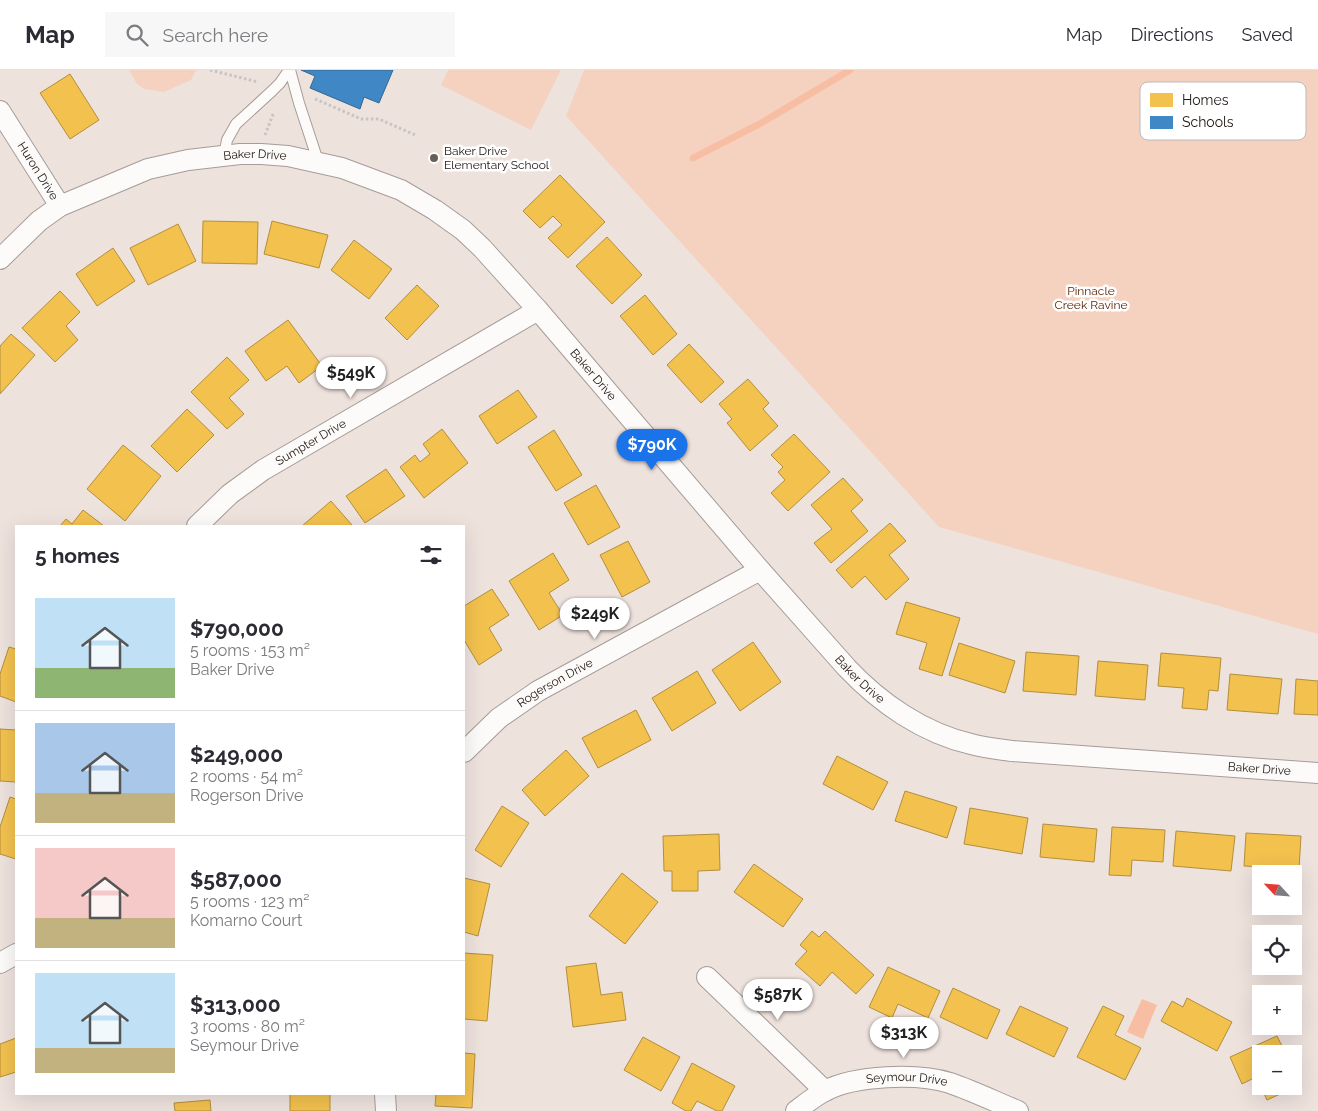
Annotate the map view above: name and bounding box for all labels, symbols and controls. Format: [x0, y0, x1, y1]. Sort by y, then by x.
search box [105, 12, 455, 57]
text: Map [25, 20, 75, 49]
icon: search [123, 21, 151, 49]
text: Search here [163, 24, 268, 46]
text: Map [1066, 24, 1102, 45]
text: Directions [1130, 24, 1214, 45]
text: Saved [1242, 24, 1293, 45]
legend [1140, 82, 1306, 140]
text: Homes [1182, 92, 1229, 108]
text: Schools [1182, 114, 1234, 130]
street label: Huron Drive [14, 139, 61, 203]
place label: Baker Drive Elementary School [444, 144, 550, 172]
street label: Baker Drive [223, 147, 287, 163]
marker: Baker Drive Elementary School [428, 152, 440, 164]
park label: Pinnacle Creek Ravine [1055, 284, 1127, 312]
street label: Baker Drive [567, 346, 619, 403]
pin: $549K [316, 356, 386, 399]
text: $549K [327, 363, 375, 382]
street label: Sumpter Drive [273, 416, 349, 468]
pin: $790K [617, 428, 687, 471]
text: $790K [627, 435, 677, 454]
icon: filters [417, 541, 445, 569]
text: 5 homes [35, 543, 120, 568]
pin: $249K [560, 598, 630, 640]
text: $249K [571, 604, 619, 623]
text: $790,000 [190, 616, 284, 641]
icon: home [75, 618, 135, 678]
text: 5 rooms · 153 m² [190, 641, 310, 660]
street label: Baker Drive [832, 652, 887, 706]
street label: Rogerson Drive [514, 655, 595, 710]
text: Baker Drive [190, 660, 274, 679]
text: $249,000 [190, 742, 283, 767]
icon: home [75, 743, 135, 803]
street label: Baker Drive [1227, 760, 1291, 778]
text: 2 rooms · 54 m² [190, 767, 303, 786]
text: Rogerson Drive [190, 786, 303, 805]
north arrow [1252, 865, 1302, 915]
map controls [1252, 865, 1302, 1095]
text: $587,000 [190, 867, 282, 892]
icon: home [75, 868, 135, 928]
text: 5 rooms · 123 m² [190, 892, 310, 911]
text: Komarno Court [190, 911, 302, 930]
button: locate [1252, 925, 1302, 975]
pin: $587K [743, 978, 813, 1021]
text: $587K [754, 985, 802, 1004]
button: + [1252, 985, 1302, 1035]
text: $313,000 [190, 992, 281, 1017]
icon: home [75, 993, 135, 1053]
pin: $313K [869, 1016, 939, 1059]
text: 3 rooms · 80 m² [190, 1017, 305, 1036]
text: $313K [881, 1023, 927, 1042]
text: Seymour Drive [190, 1036, 299, 1055]
button: − [1252, 1045, 1302, 1095]
street label: Seymour Drive [865, 1070, 949, 1089]

